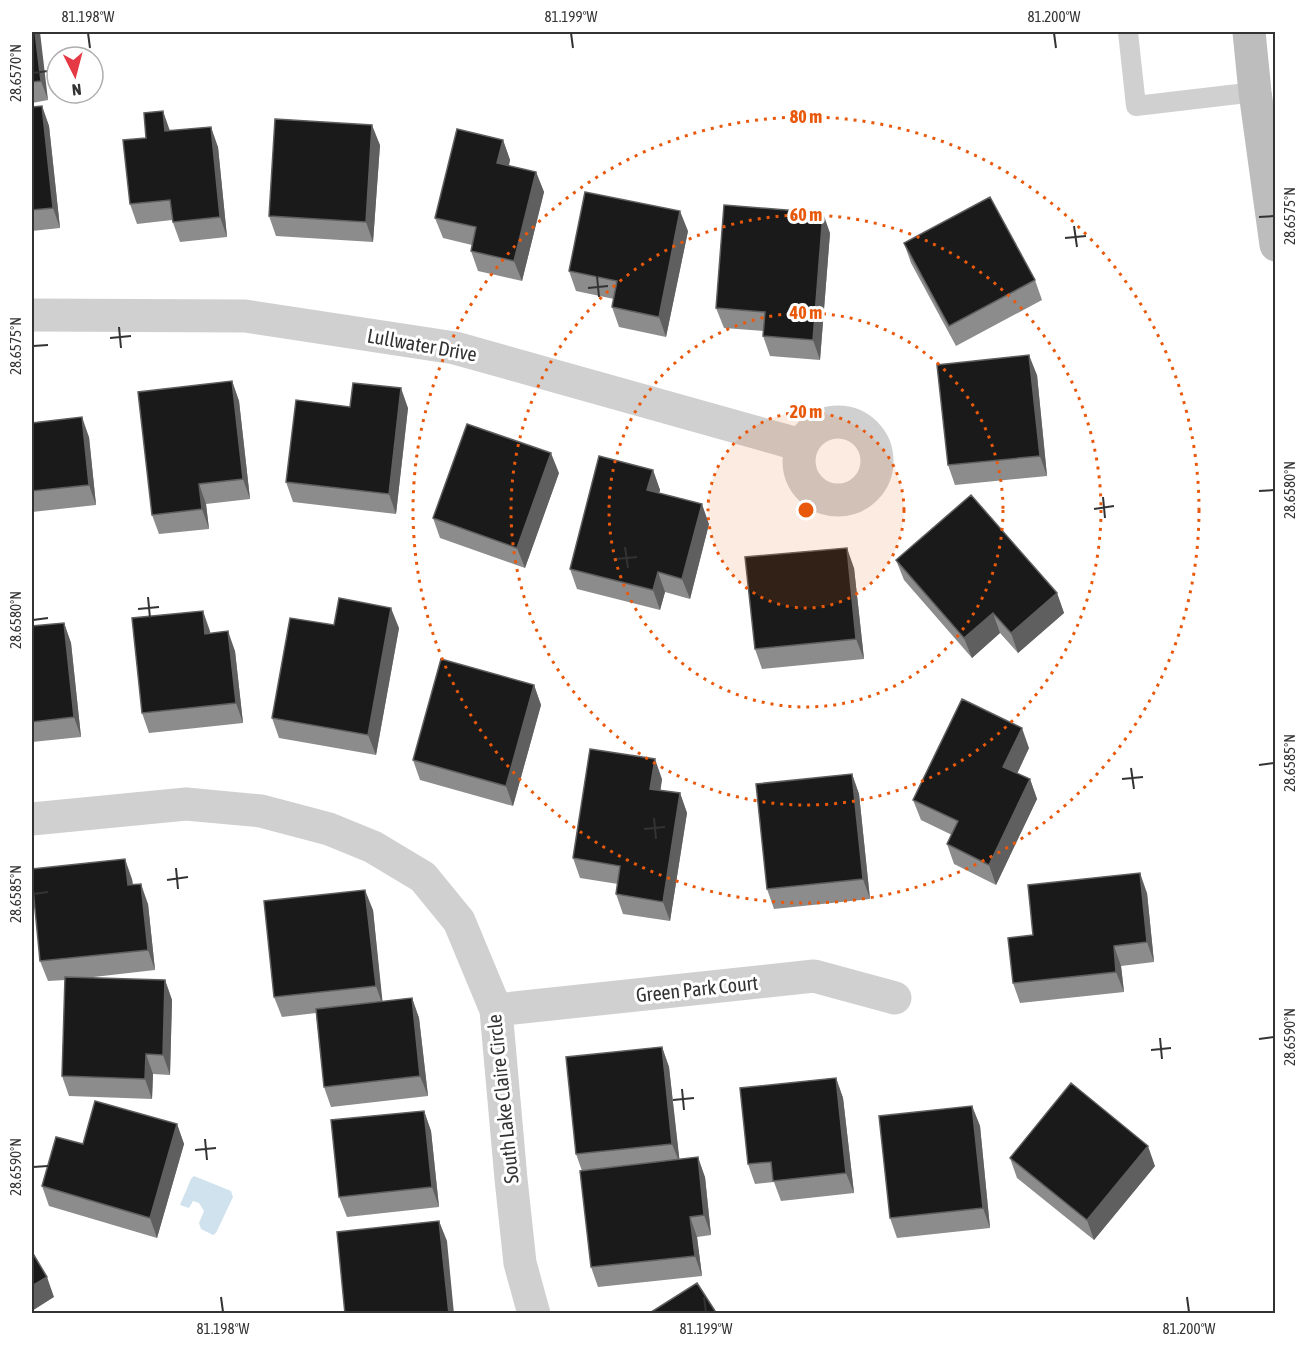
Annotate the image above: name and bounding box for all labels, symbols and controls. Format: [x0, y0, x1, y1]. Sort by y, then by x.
text: 81.198°W [62, 8, 115, 25]
text: 81.199°W [545, 8, 598, 25]
text: 81.200°W [1028, 8, 1081, 25]
text: 28.6570°N [7, 44, 24, 102]
north arrow [45, 45, 105, 105]
text: N [71, 80, 82, 99]
text: 80 m [790, 106, 822, 127]
text: 28.6575°N [1281, 187, 1298, 245]
text: 60 m [790, 204, 822, 225]
text: 40 m [789, 302, 822, 323]
text: 28.6575°N [7, 317, 24, 375]
street label: Lullwater Drive [365, 324, 479, 365]
text: 20 m [790, 401, 822, 422]
text: 28.6580°N [1281, 461, 1298, 519]
centre of rings [796, 500, 816, 520]
text: 28.6580°N [7, 591, 24, 649]
text: 28.6585°N [1281, 734, 1298, 792]
text: 28.6585°N [7, 865, 24, 923]
street label: Green Park Court [635, 971, 759, 1006]
text: 28.6590°N [1281, 1008, 1298, 1066]
street label: South Lake Claire Circle [482, 1013, 523, 1185]
text: 28.6590°N [7, 1138, 24, 1196]
text: 81.198°W [197, 1320, 250, 1337]
text: 81.199°W [680, 1320, 733, 1337]
text: 81.200°W [1163, 1320, 1216, 1337]

